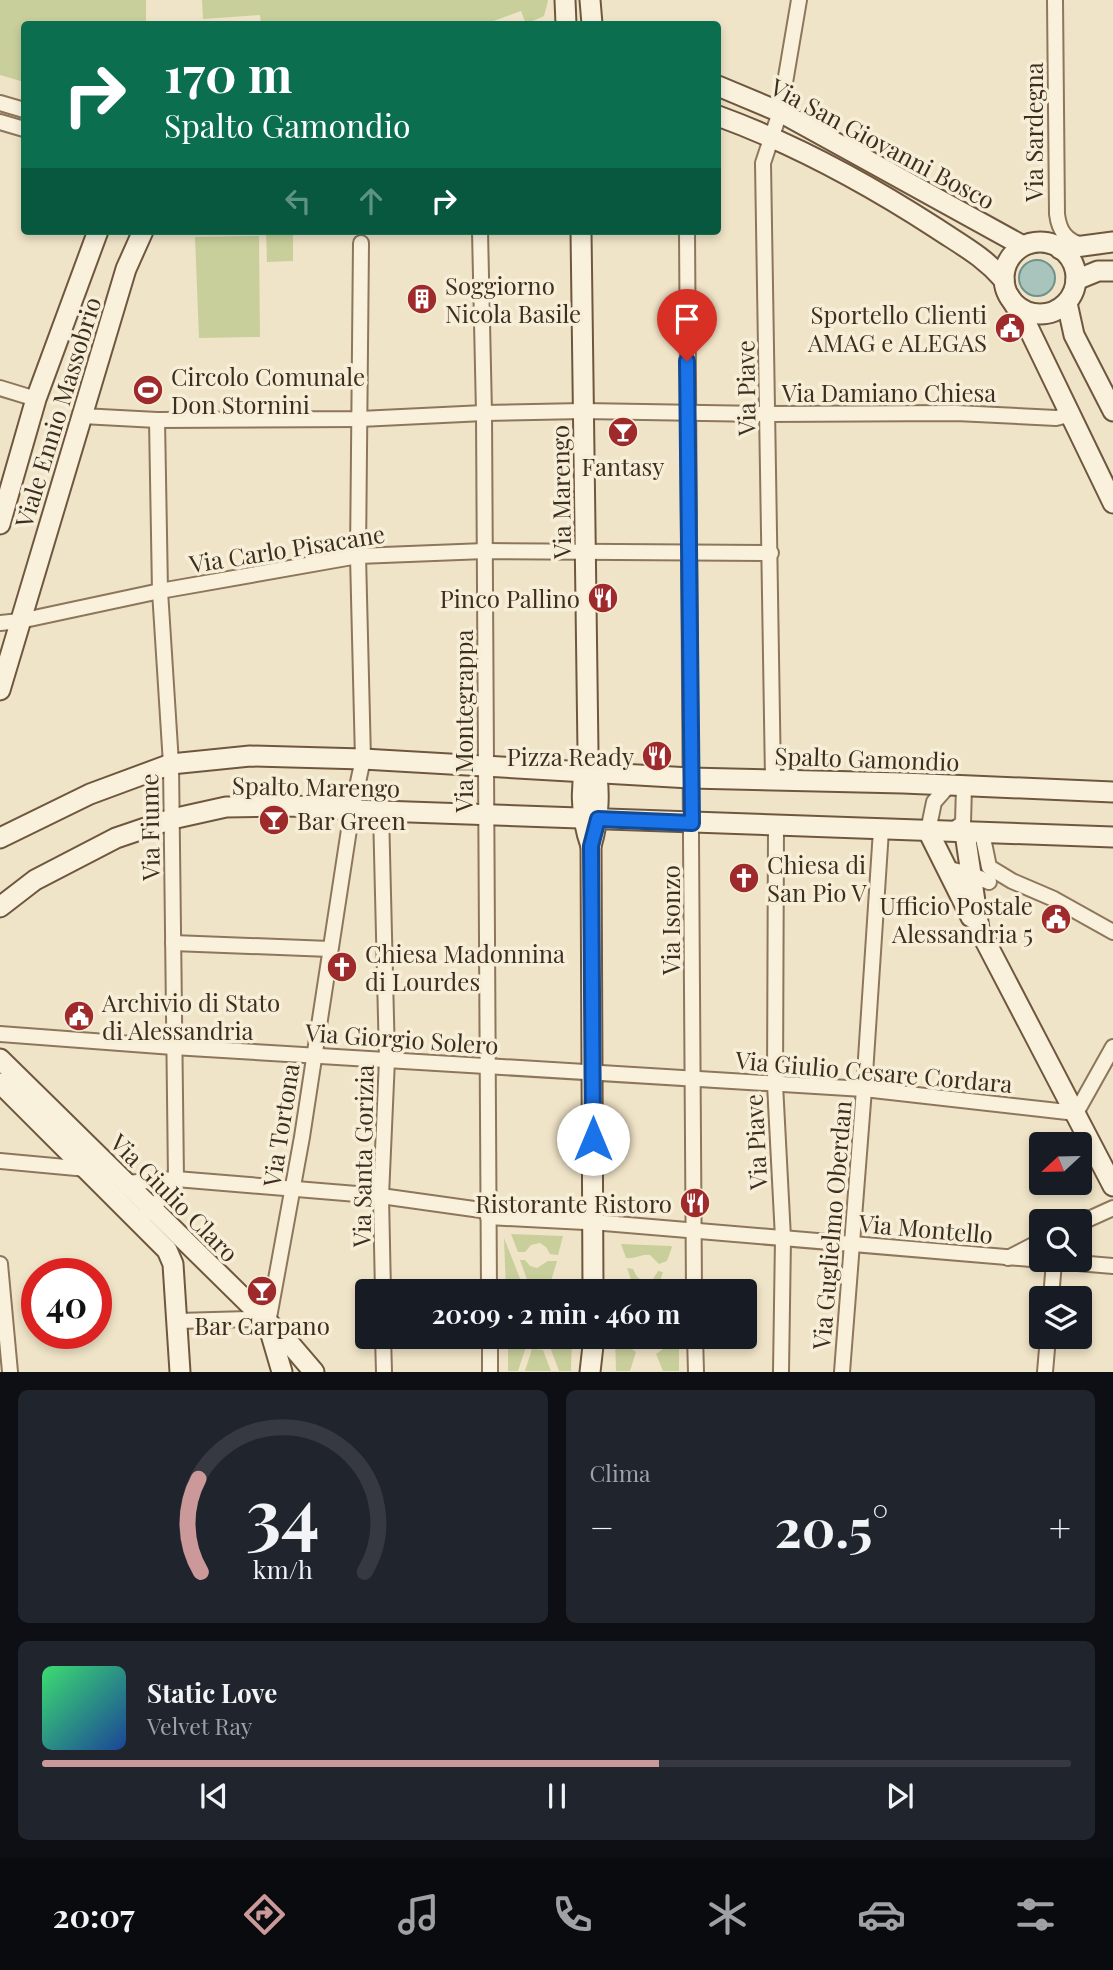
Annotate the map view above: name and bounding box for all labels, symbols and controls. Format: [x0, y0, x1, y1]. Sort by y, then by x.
text: 170 m [164, 40, 292, 105]
icon: right [49, 49, 140, 140]
street label: Via Sardegna [1017, 62, 1049, 203]
street label: Via San Giovanni Bosco [764, 70, 1001, 216]
text: Spalto Gamondio [164, 103, 411, 146]
icon: left [279, 182, 317, 220]
icon: ahead [352, 182, 390, 220]
icon: right [425, 182, 463, 220]
place label: Soggiorno Nicola Basile [445, 269, 581, 329]
building icon: Soggiorno Nicola Basile [405, 282, 439, 316]
pin [657, 289, 717, 361]
street label: Viale Ennio Massobrio [6, 293, 107, 532]
place label: Sportello Clienti AMAG e ALEGAS [807, 298, 987, 358]
icon: arrive [668, 300, 706, 338]
public building icon: Sportello Clienti AMAG e ALEGAS [993, 311, 1027, 345]
street label: Via Piave [728, 340, 762, 437]
place label: Circolo Comunale Don Stornini [171, 360, 365, 420]
sports icon: Circolo Comunale Don Stornini [131, 373, 165, 407]
street label: Via Damiano Chiesa [781, 376, 996, 408]
bar icon: Fantasy [606, 415, 640, 449]
street label: Via Marengo [543, 425, 577, 560]
place label: Fantasy [582, 450, 664, 482]
street label: Via Carlo Pisacane [186, 517, 387, 579]
restaurant icon: Pinco Pallino [586, 581, 620, 615]
place label: Pinco Pallino [440, 582, 580, 614]
street label: Via Montegrappa [447, 630, 479, 813]
restaurant icon: Pizza Ready [640, 739, 674, 773]
street label: Spalto Gamondio [774, 739, 960, 777]
place label: Pizza Ready [507, 740, 634, 772]
street label: Spalto Marengo [232, 769, 400, 803]
street label: Via Fiume [132, 773, 166, 882]
bar icon: Bar Green [257, 803, 291, 837]
place label: Bar Green [297, 804, 406, 836]
place label: Chiesa di San Pio V [767, 848, 868, 908]
church icon: Chiesa di San Pio V [727, 861, 761, 895]
street label: Via Isonzo [654, 865, 686, 976]
place label: Ufficio Postale Alessandria 5 [880, 889, 1033, 949]
public building icon: Ufficio Postale Alessandria 5 [1039, 902, 1073, 936]
place label: Chiesa Madonnina di Lourdes [365, 937, 565, 997]
church icon: Chiesa Madonnina di Lourdes [325, 950, 359, 984]
place label: Archivio di Stato di Alessandria [101, 986, 280, 1046]
public building icon: Archivio di Stato di Alessandria [62, 999, 96, 1033]
street label: Via Giorgio Solero [303, 1015, 500, 1061]
street label: Via Giulio Cesare Cordara [733, 1043, 1014, 1099]
street label: Via Tortona [254, 1061, 306, 1190]
street label: Via Santa Gorizia [344, 1064, 380, 1249]
street label: Via Piave [737, 1093, 774, 1192]
street label: Via Guglielmo Oberdan [804, 1099, 858, 1352]
position arrow [556, 1102, 630, 1176]
street label: Via Giulio Claro [103, 1125, 246, 1268]
north arrow [1029, 1132, 1092, 1195]
map controls [1029, 1132, 1092, 1349]
restaurant icon: Ristorante Ristoro [678, 1186, 712, 1220]
place label: Ristorante Ristoro [475, 1187, 672, 1219]
street label: Via Montello [857, 1206, 994, 1250]
button: search [1029, 1209, 1092, 1272]
speed limit sign: 40 [21, 1258, 112, 1349]
bar icon: Bar Carpano [245, 1274, 279, 1308]
button: layers [1029, 1286, 1092, 1349]
text: 20:09 · 2 min · 460 m [432, 1296, 680, 1331]
place label: Bar Carpano [194, 1309, 330, 1341]
text: Clima [590, 1457, 651, 1488]
text: 34 [246, 1464, 320, 1561]
text: 20.5° [774, 1492, 888, 1561]
text: − [590, 1501, 614, 1552]
text: + [1049, 1501, 1071, 1552]
text: km/h [253, 1552, 313, 1585]
text: Static Love [147, 1675, 277, 1710]
text: Velvet Ray [147, 1710, 252, 1741]
icon: previous [195, 1777, 233, 1815]
icon: pause [538, 1777, 576, 1815]
icon: next [881, 1777, 919, 1815]
icon: directions [240, 1890, 289, 1939]
icon: music [394, 1890, 443, 1939]
icon: phone [548, 1890, 597, 1939]
icon: climate [703, 1890, 752, 1939]
icon: car [857, 1890, 906, 1939]
icon: filters [1011, 1890, 1060, 1939]
text: 20:07 [53, 1893, 135, 1936]

